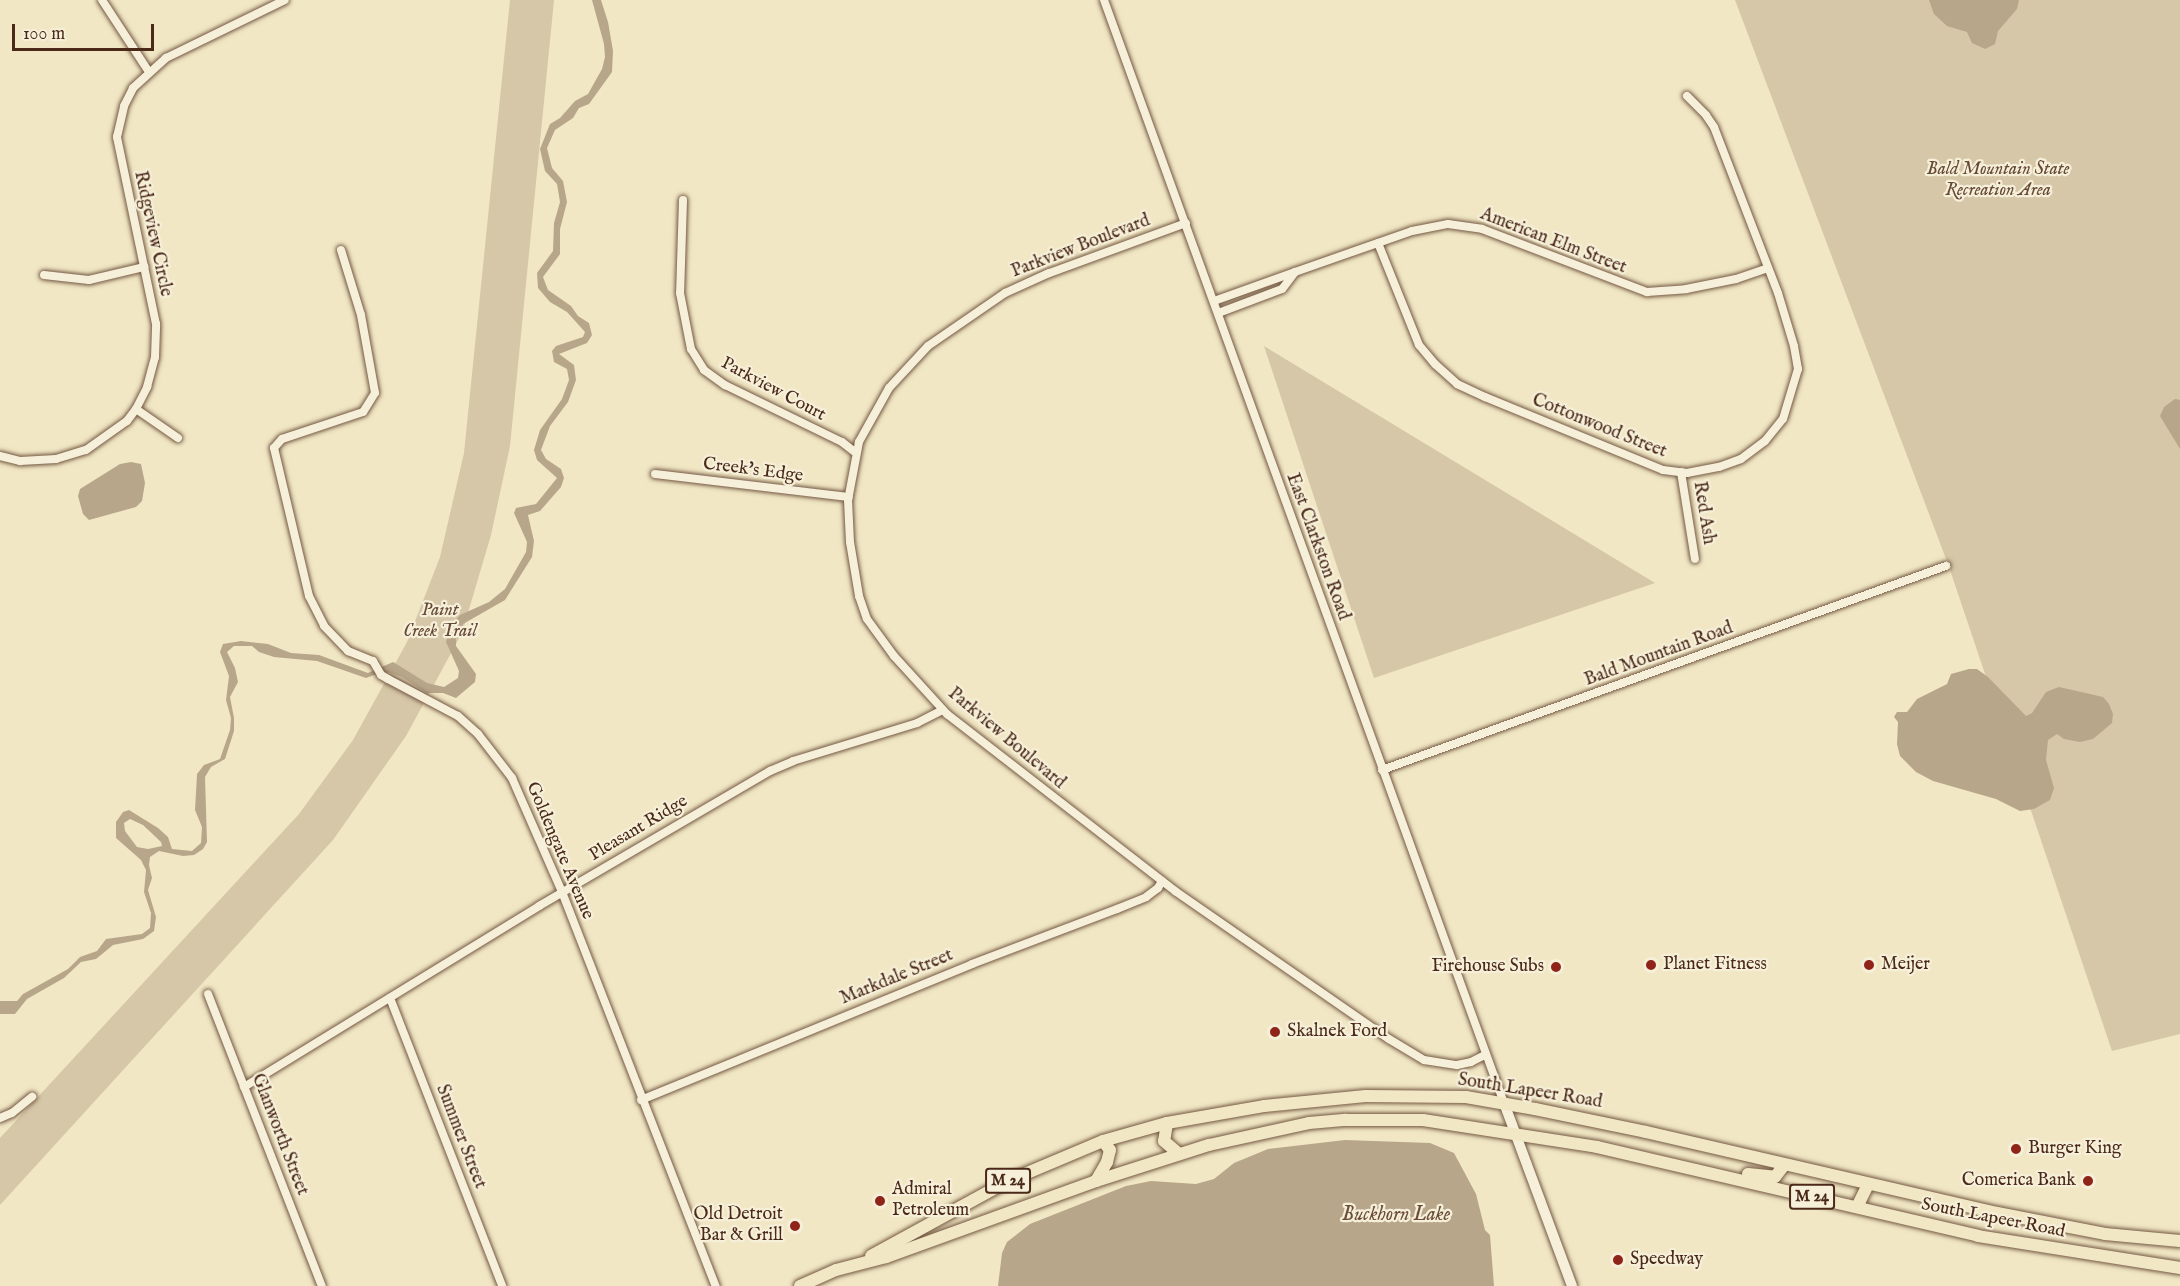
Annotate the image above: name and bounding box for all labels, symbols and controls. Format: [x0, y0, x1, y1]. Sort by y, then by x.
scale bar [15, 12, 158, 50]
text: 100 m [23, 23, 65, 46]
park label: Bald Mountain State Recreation Area [1927, 160, 2069, 202]
street label: Ridgeview Circle [128, 169, 176, 299]
street label: American Elm Street [1477, 204, 1629, 280]
street label: Parkview Boulevard [1009, 211, 1153, 283]
street label: Parkview Court [717, 353, 829, 427]
street label: Cottonwood Street [1529, 390, 1669, 464]
street label: Creek's Edge [702, 454, 804, 488]
street label: East Clarkston Road [1280, 471, 1354, 623]
street label: Red Ash [1687, 480, 1719, 546]
park label: Paint Creek Trail [403, 601, 477, 644]
street label: Bald Mountain Road [1582, 618, 1736, 692]
street label: Parkview Boulevard [943, 684, 1069, 794]
street label: Goldengate Avenue [520, 779, 598, 923]
street label: Pleasant Ridge [586, 791, 692, 867]
street label: Markdale Street [837, 946, 957, 1010]
place label: Planet Fitness [1663, 954, 1767, 976]
place label: Meijer [1881, 954, 1930, 976]
place label: Firehouse Subs [1431, 956, 1544, 978]
marker: Planet Fitness [1644, 958, 1658, 972]
marker: Meijer [1862, 958, 1876, 972]
marker: Firehouse Subs [1549, 960, 1563, 974]
place label: Skalnek Ford [1287, 1021, 1387, 1043]
marker: Skalnek Ford [1268, 1025, 1282, 1039]
street label: South Lapeer Road [1456, 1070, 1604, 1114]
street label: Glanworth Street [246, 1071, 312, 1199]
street label: Summer Street [430, 1082, 490, 1192]
place label: Burger King [2028, 1138, 2122, 1160]
marker: Burger King [2009, 1142, 2023, 1156]
road number: M 24 [984, 1168, 1032, 1194]
place label: Comerica Bank [1962, 1170, 2076, 1192]
marker: Comerica Bank [2081, 1174, 2095, 1188]
place label: Admiral Petroleum [892, 1180, 969, 1222]
road number: M 24 [1788, 1184, 1836, 1210]
marker: Admiral Petroleum [873, 1194, 887, 1208]
street label: South Lapeer Road [1919, 1194, 2067, 1244]
water label: Buckhorn Lake [1342, 1202, 1450, 1226]
place label: Old Detroit Bar & Grill [694, 1205, 783, 1248]
marker: Old Detroit Bar & Grill [788, 1219, 802, 1233]
place label: Speedway [1630, 1249, 1703, 1271]
marker: Speedway [1611, 1253, 1625, 1267]

